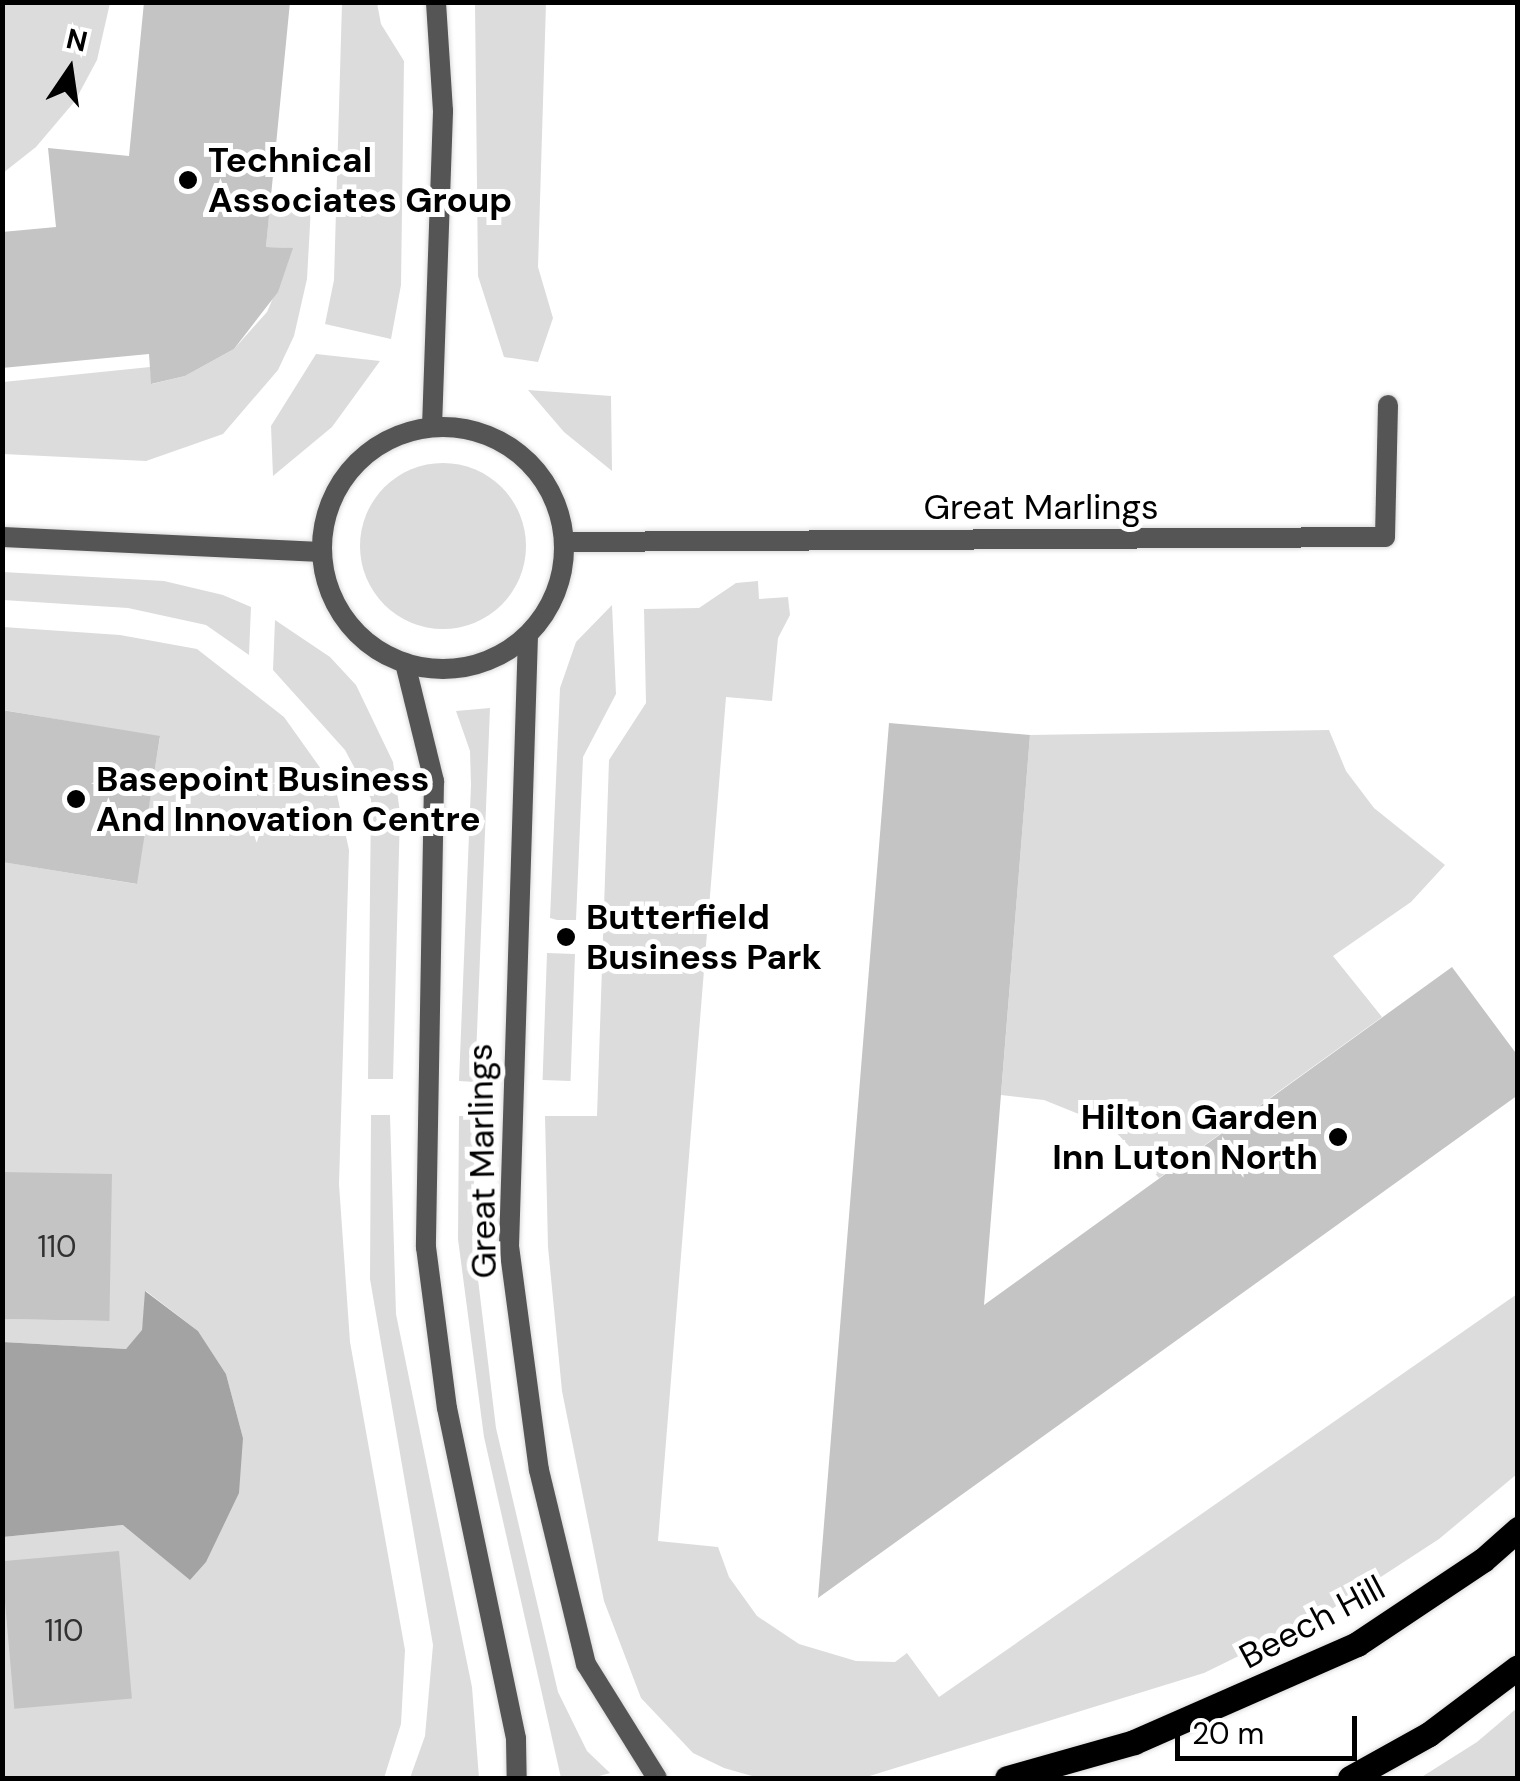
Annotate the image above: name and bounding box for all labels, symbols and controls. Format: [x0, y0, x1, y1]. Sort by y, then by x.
north arrow [20, 20, 120, 120]
text: N [63, 20, 91, 61]
place label: Technical Associates Group [208, 139, 512, 221]
marker: Technical Associates Group [177, 169, 199, 191]
street label: Great Marlings [923, 486, 1159, 528]
place label: Basepoint Business And Innovation Centre [96, 758, 481, 840]
marker: Basepoint Business And Innovation Centre [65, 788, 87, 810]
place label: Butterfield Business Park [586, 896, 822, 978]
marker: Butterfield Business Park [555, 926, 577, 948]
street label: Great Marlings [459, 1043, 505, 1279]
place label: Hilton Garden Inn Luton North [1052, 1096, 1318, 1178]
marker: Hilton Garden Inn Luton North [1327, 1126, 1349, 1148]
house number: 110 [37, 1229, 77, 1265]
street label: Beech Hill [1232, 1566, 1392, 1678]
house number: 110 [44, 1613, 84, 1649]
scale bar [1180, 1696, 1362, 1758]
text: 20 m [1192, 1714, 1264, 1753]

